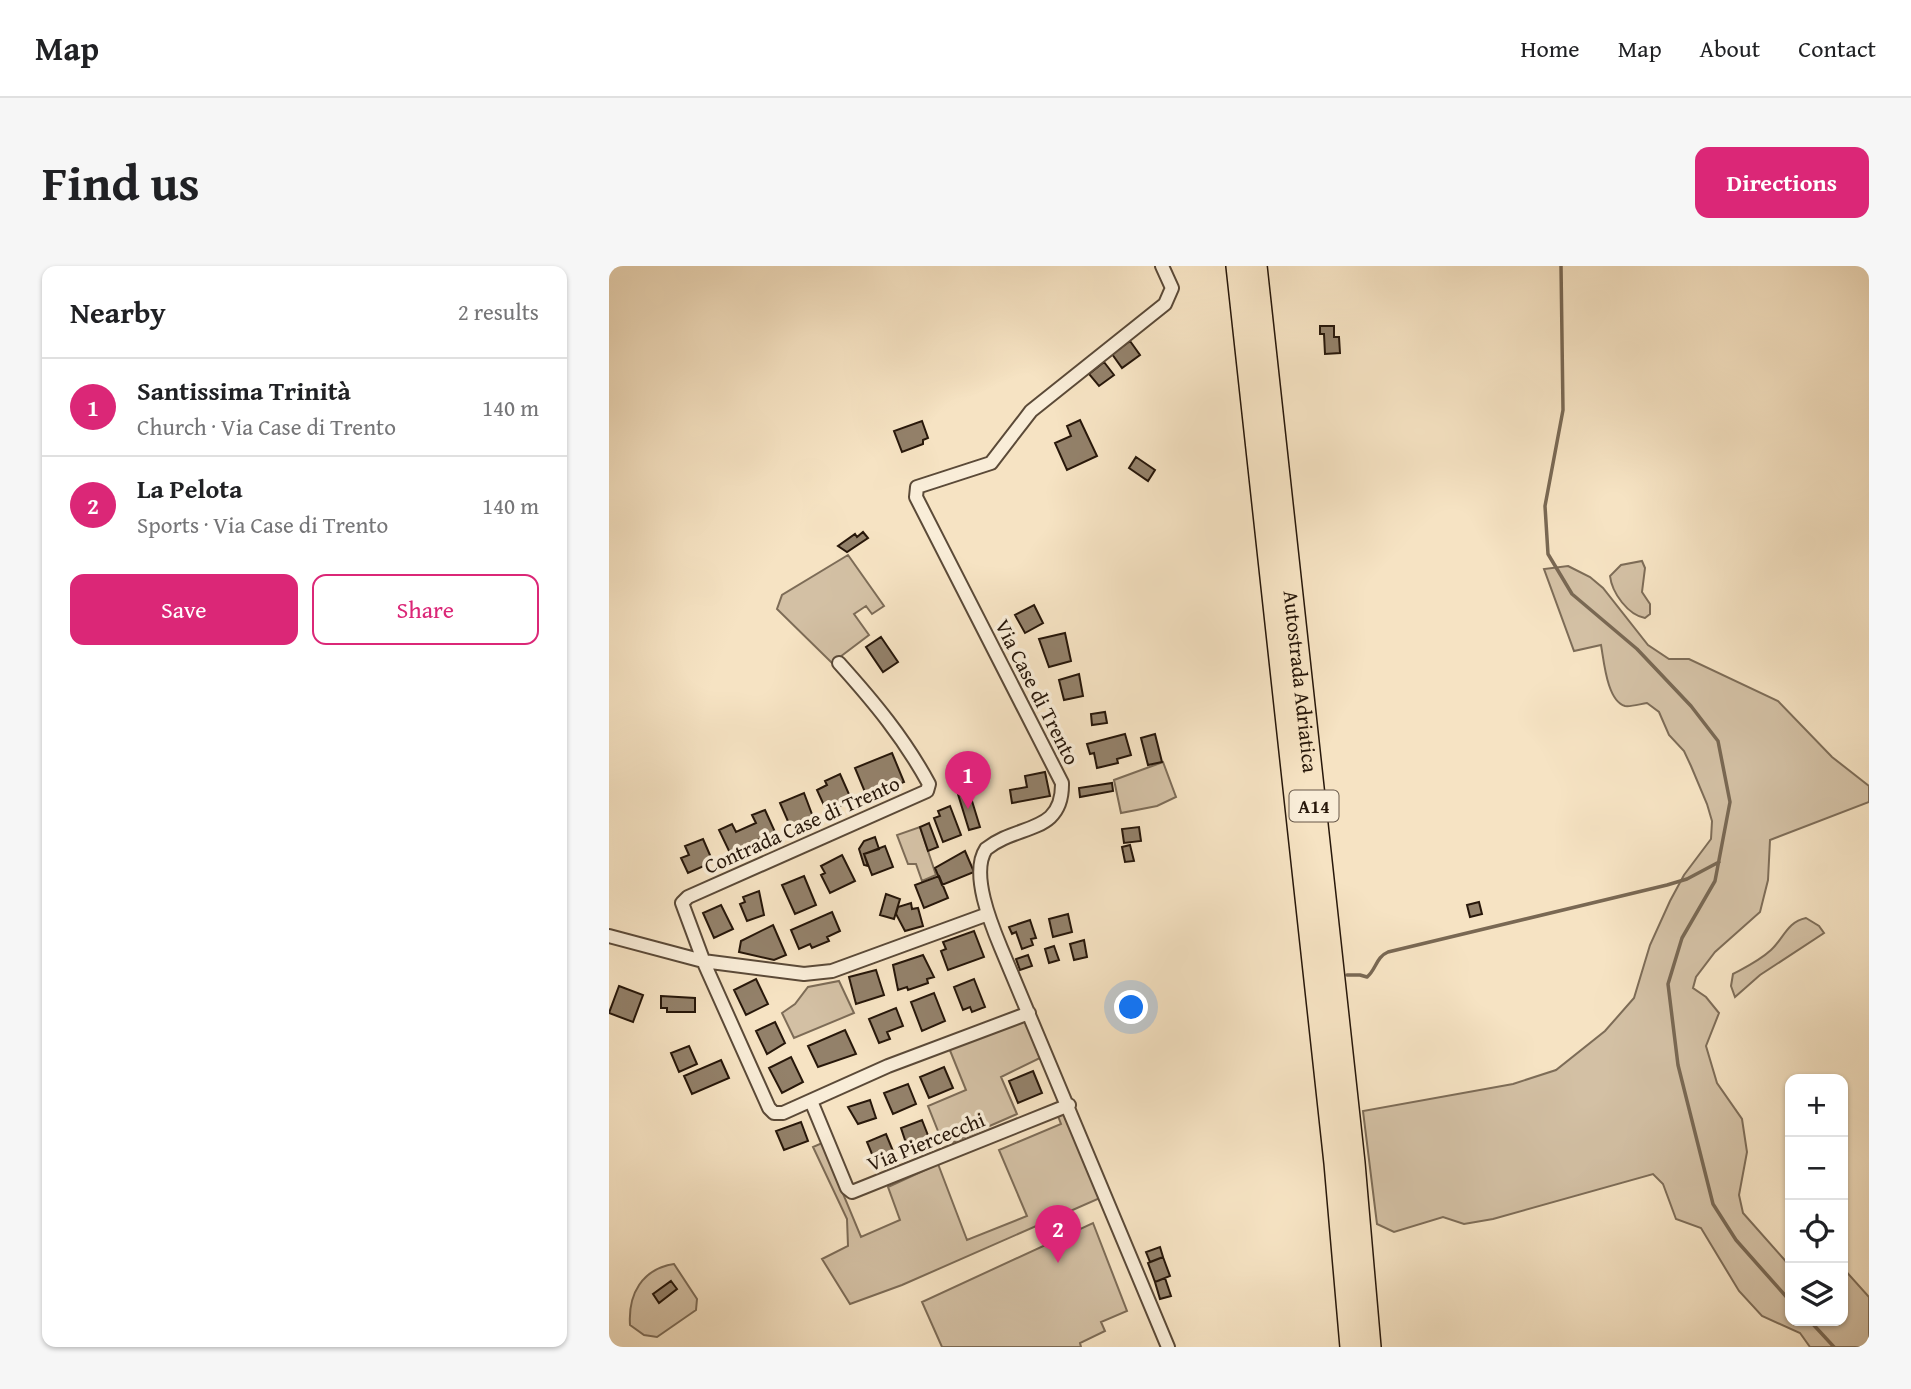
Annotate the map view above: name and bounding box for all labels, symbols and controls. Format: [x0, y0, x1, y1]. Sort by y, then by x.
text: Map [35, 24, 99, 72]
text: Home [1521, 31, 1580, 66]
text: Map [1618, 31, 1662, 66]
text: About [1700, 31, 1760, 66]
text: Contact [1798, 31, 1876, 66]
text: Find us [42, 146, 200, 218]
button: Directions [1695, 147, 1869, 218]
text: Nearby [70, 290, 166, 334]
text: 2 results [458, 295, 539, 328]
text: Santissima Trinità [137, 371, 351, 410]
text: 1 [87, 391, 99, 424]
text: 140 m [482, 391, 539, 424]
text: Church · Via Case di Trento [137, 410, 396, 443]
text: La Pelota [137, 469, 243, 508]
text: 2 [87, 489, 99, 522]
text: 140 m [482, 489, 539, 522]
text: Sports · Via Case di Trento [137, 508, 388, 541]
button: Save [70, 574, 298, 645]
button: Share [312, 574, 539, 645]
street label: Autostrada Adriatica [1276, 589, 1326, 774]
street label: Via Case di Trento [987, 613, 1088, 770]
pin: 1 [945, 751, 991, 809]
street label: Contrada Case di Trento [699, 767, 905, 882]
road number: A14 [1289, 790, 1339, 821]
your location [1114, 990, 1148, 1024]
map controls [1785, 1074, 1848, 1326]
button: + [1785, 1074, 1848, 1137]
street label: Via Piercecchi [862, 1104, 990, 1179]
button: − [1785, 1137, 1848, 1200]
button: locate [1785, 1200, 1848, 1263]
pin: 2 [1035, 1205, 1081, 1263]
button: layers [1785, 1263, 1848, 1326]

